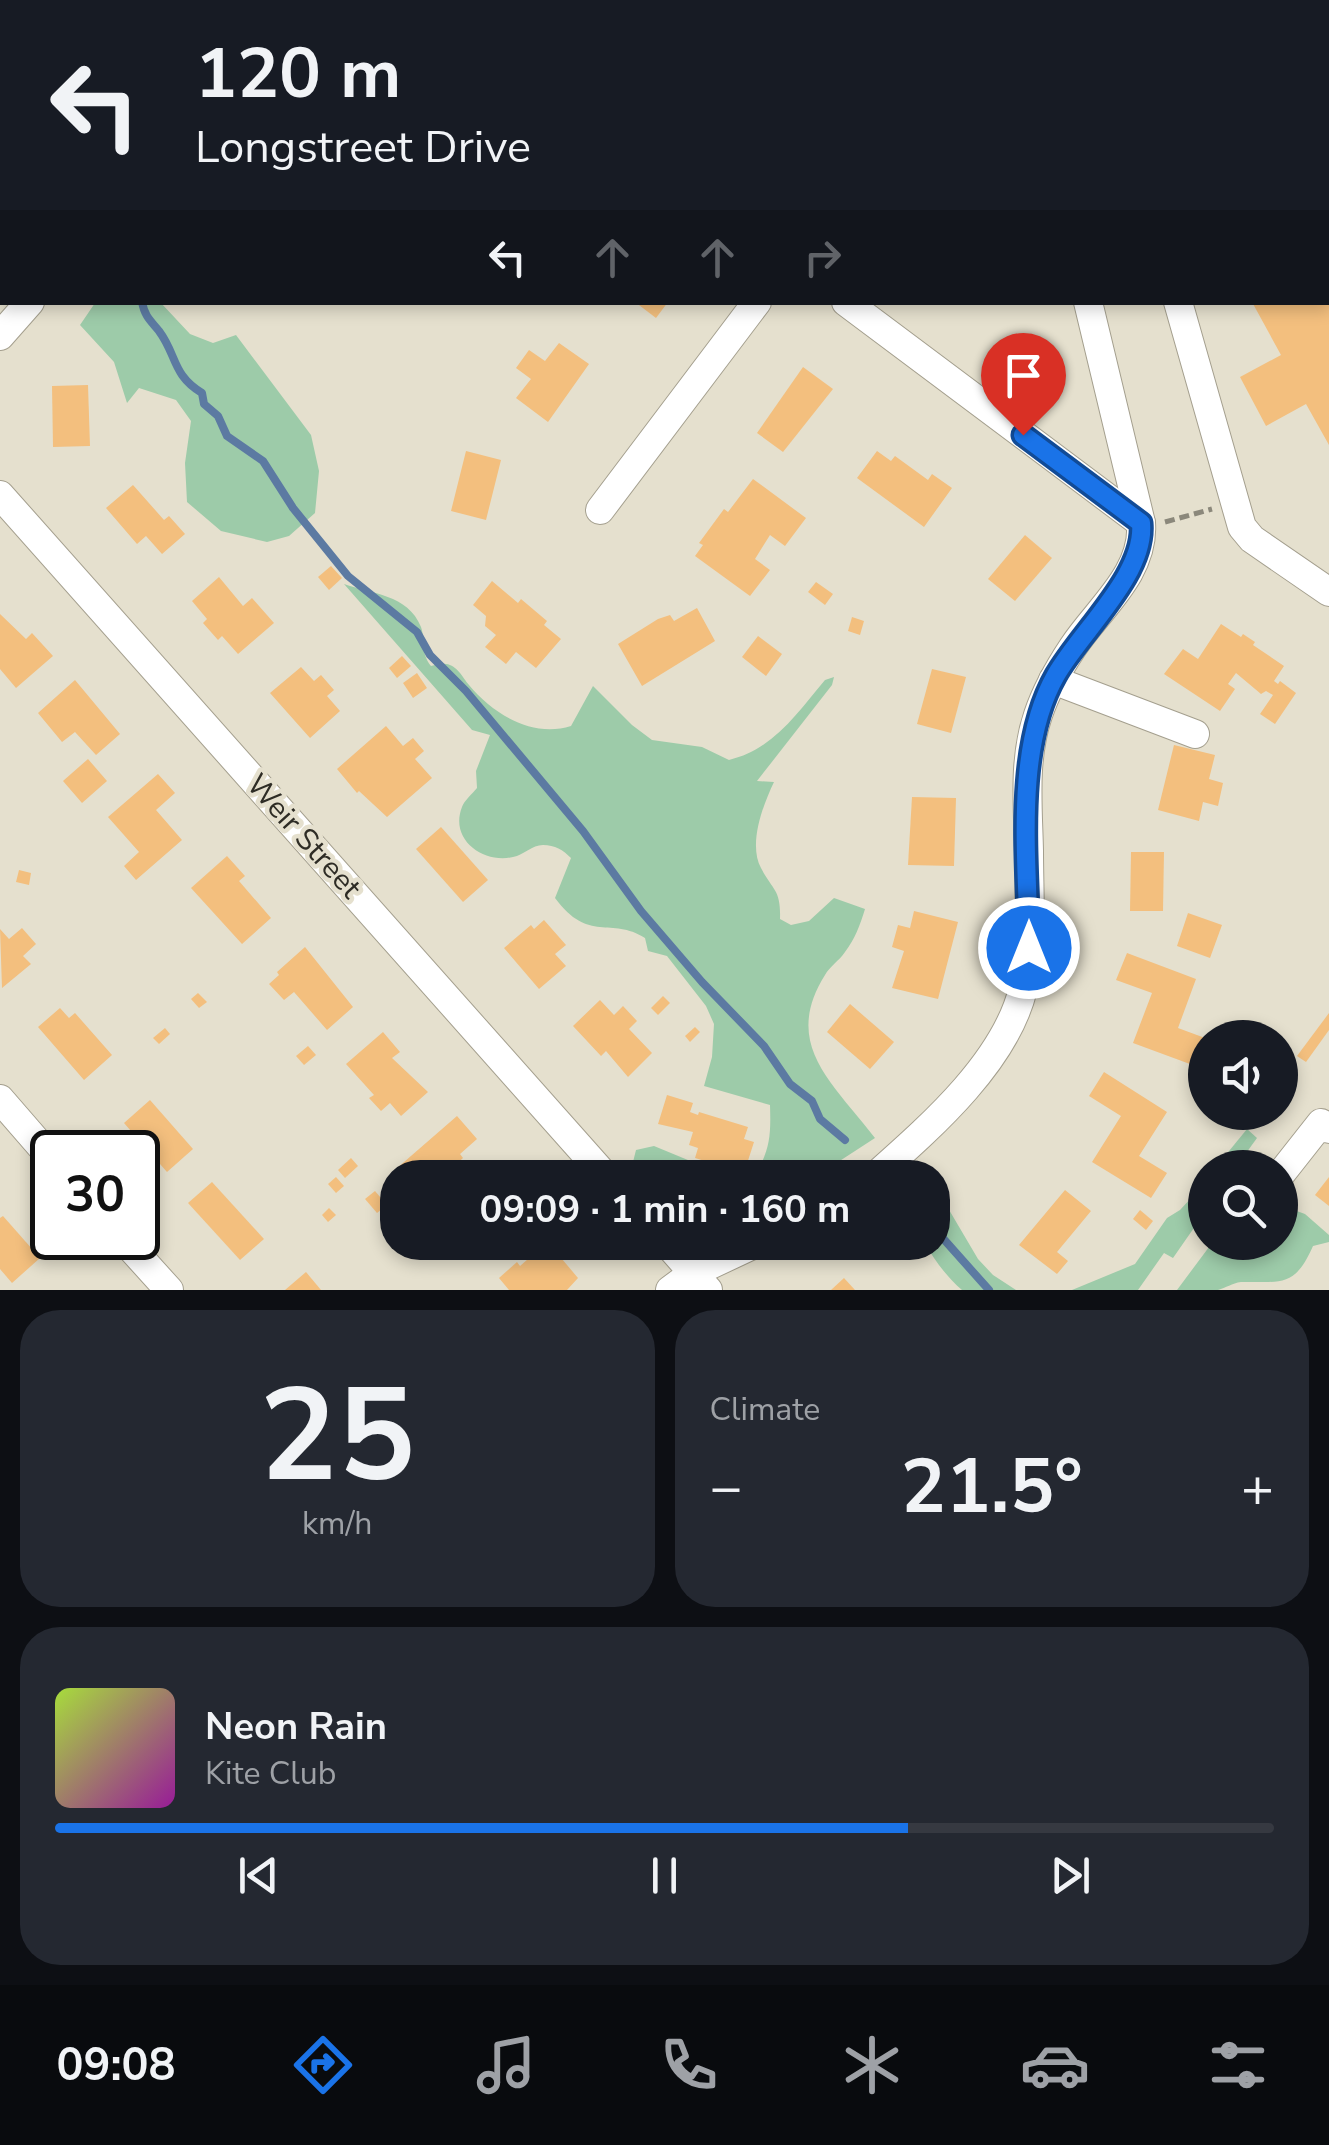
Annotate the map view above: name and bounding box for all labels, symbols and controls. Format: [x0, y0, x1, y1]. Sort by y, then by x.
text: 120 m [195, 26, 401, 122]
icon: left [30, 40, 160, 170]
text: Longstreet Drive [195, 117, 531, 178]
icon: left [480, 230, 535, 285]
icon: ahead [585, 230, 640, 285]
icon: ahead [690, 230, 745, 285]
icon: right [795, 230, 850, 285]
pin [981, 333, 1066, 436]
icon: arrive [996, 348, 1051, 403]
street label: Weir Street [237, 765, 371, 908]
position arrow [977, 896, 1081, 1000]
map controls [1188, 1020, 1298, 1260]
button: sound [1188, 1020, 1298, 1130]
speed limit sign: 30 [30, 1130, 160, 1260]
button: search [1188, 1150, 1298, 1260]
text: 09:09 · 1 min · 160 m [480, 1184, 850, 1235]
text: 25 [259, 1348, 415, 1525]
text: Climate [710, 1388, 820, 1431]
text: 21.5° [901, 1436, 1083, 1538]
text: − [710, 1450, 743, 1525]
text: + [1241, 1450, 1274, 1525]
text: km/h [302, 1502, 373, 1545]
text: Neon Rain [205, 1701, 387, 1752]
text: Kite Club [205, 1752, 336, 1795]
icon: previous [231, 1848, 286, 1903]
icon: pause [637, 1848, 692, 1903]
icon: next [1043, 1848, 1098, 1903]
icon: directions [288, 2030, 358, 2100]
icon: music [471, 2030, 541, 2100]
icon: phone [654, 2030, 724, 2100]
icon: climate [837, 2030, 907, 2100]
icon: car [1020, 2030, 1090, 2100]
icon: filters [1203, 2030, 1273, 2100]
text: 09:08 [56, 2035, 176, 2096]

